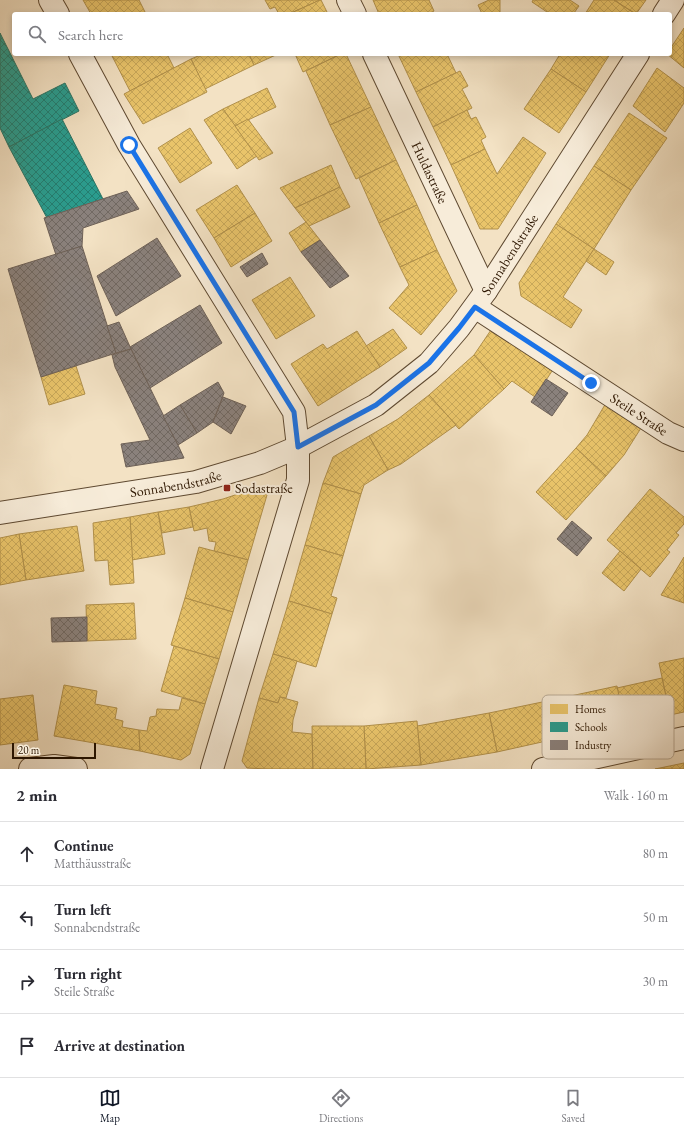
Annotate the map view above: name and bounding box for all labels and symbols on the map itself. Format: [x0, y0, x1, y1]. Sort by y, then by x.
route start [120, 136, 138, 154]
street label: Huldastraße [408, 139, 453, 207]
street label: Sonnabendstraße [477, 210, 542, 298]
route end [582, 374, 600, 392]
street label: Steile Straße [607, 389, 672, 440]
street label: Sonnabendstraße [129, 466, 224, 501]
place label: Sodastraße [235, 479, 293, 497]
marker: Sodastraße [222, 483, 232, 493]
legend [542, 695, 674, 759]
text: Homes [575, 702, 606, 716]
text: Schools [575, 720, 608, 734]
text: Industry [575, 738, 612, 752]
scale bar [12, 741, 96, 760]

